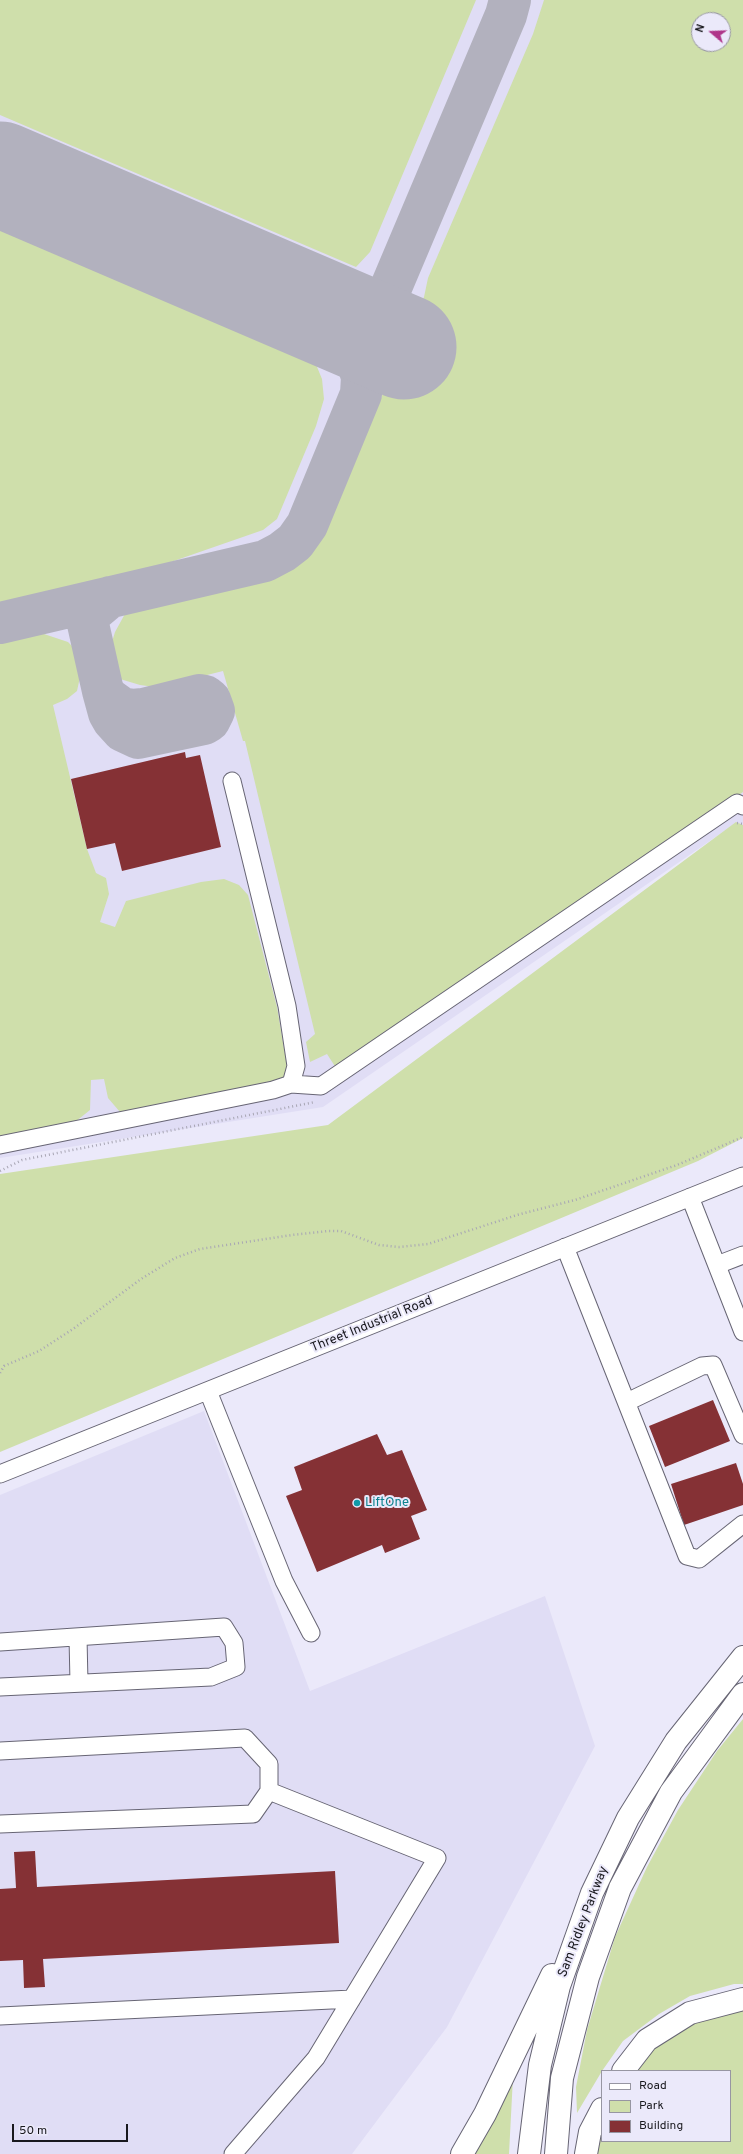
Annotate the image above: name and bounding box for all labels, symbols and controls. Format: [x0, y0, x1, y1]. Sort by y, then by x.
north arrow [691, 12, 731, 52]
text: N [693, 22, 709, 34]
street label: Threet Industrial Road [309, 1293, 435, 1357]
place label: LiftOne [365, 1495, 409, 1511]
marker: LiftOne [352, 1498, 362, 1508]
street label: Sam Ridley Parkway [556, 1864, 612, 1980]
legend [601, 2070, 731, 2142]
text: Road [639, 2078, 667, 2094]
text: Park [639, 2098, 664, 2114]
scale bar [14, 2116, 130, 2142]
text: Building [639, 2118, 683, 2134]
text: 50 m [19, 2123, 47, 2139]

